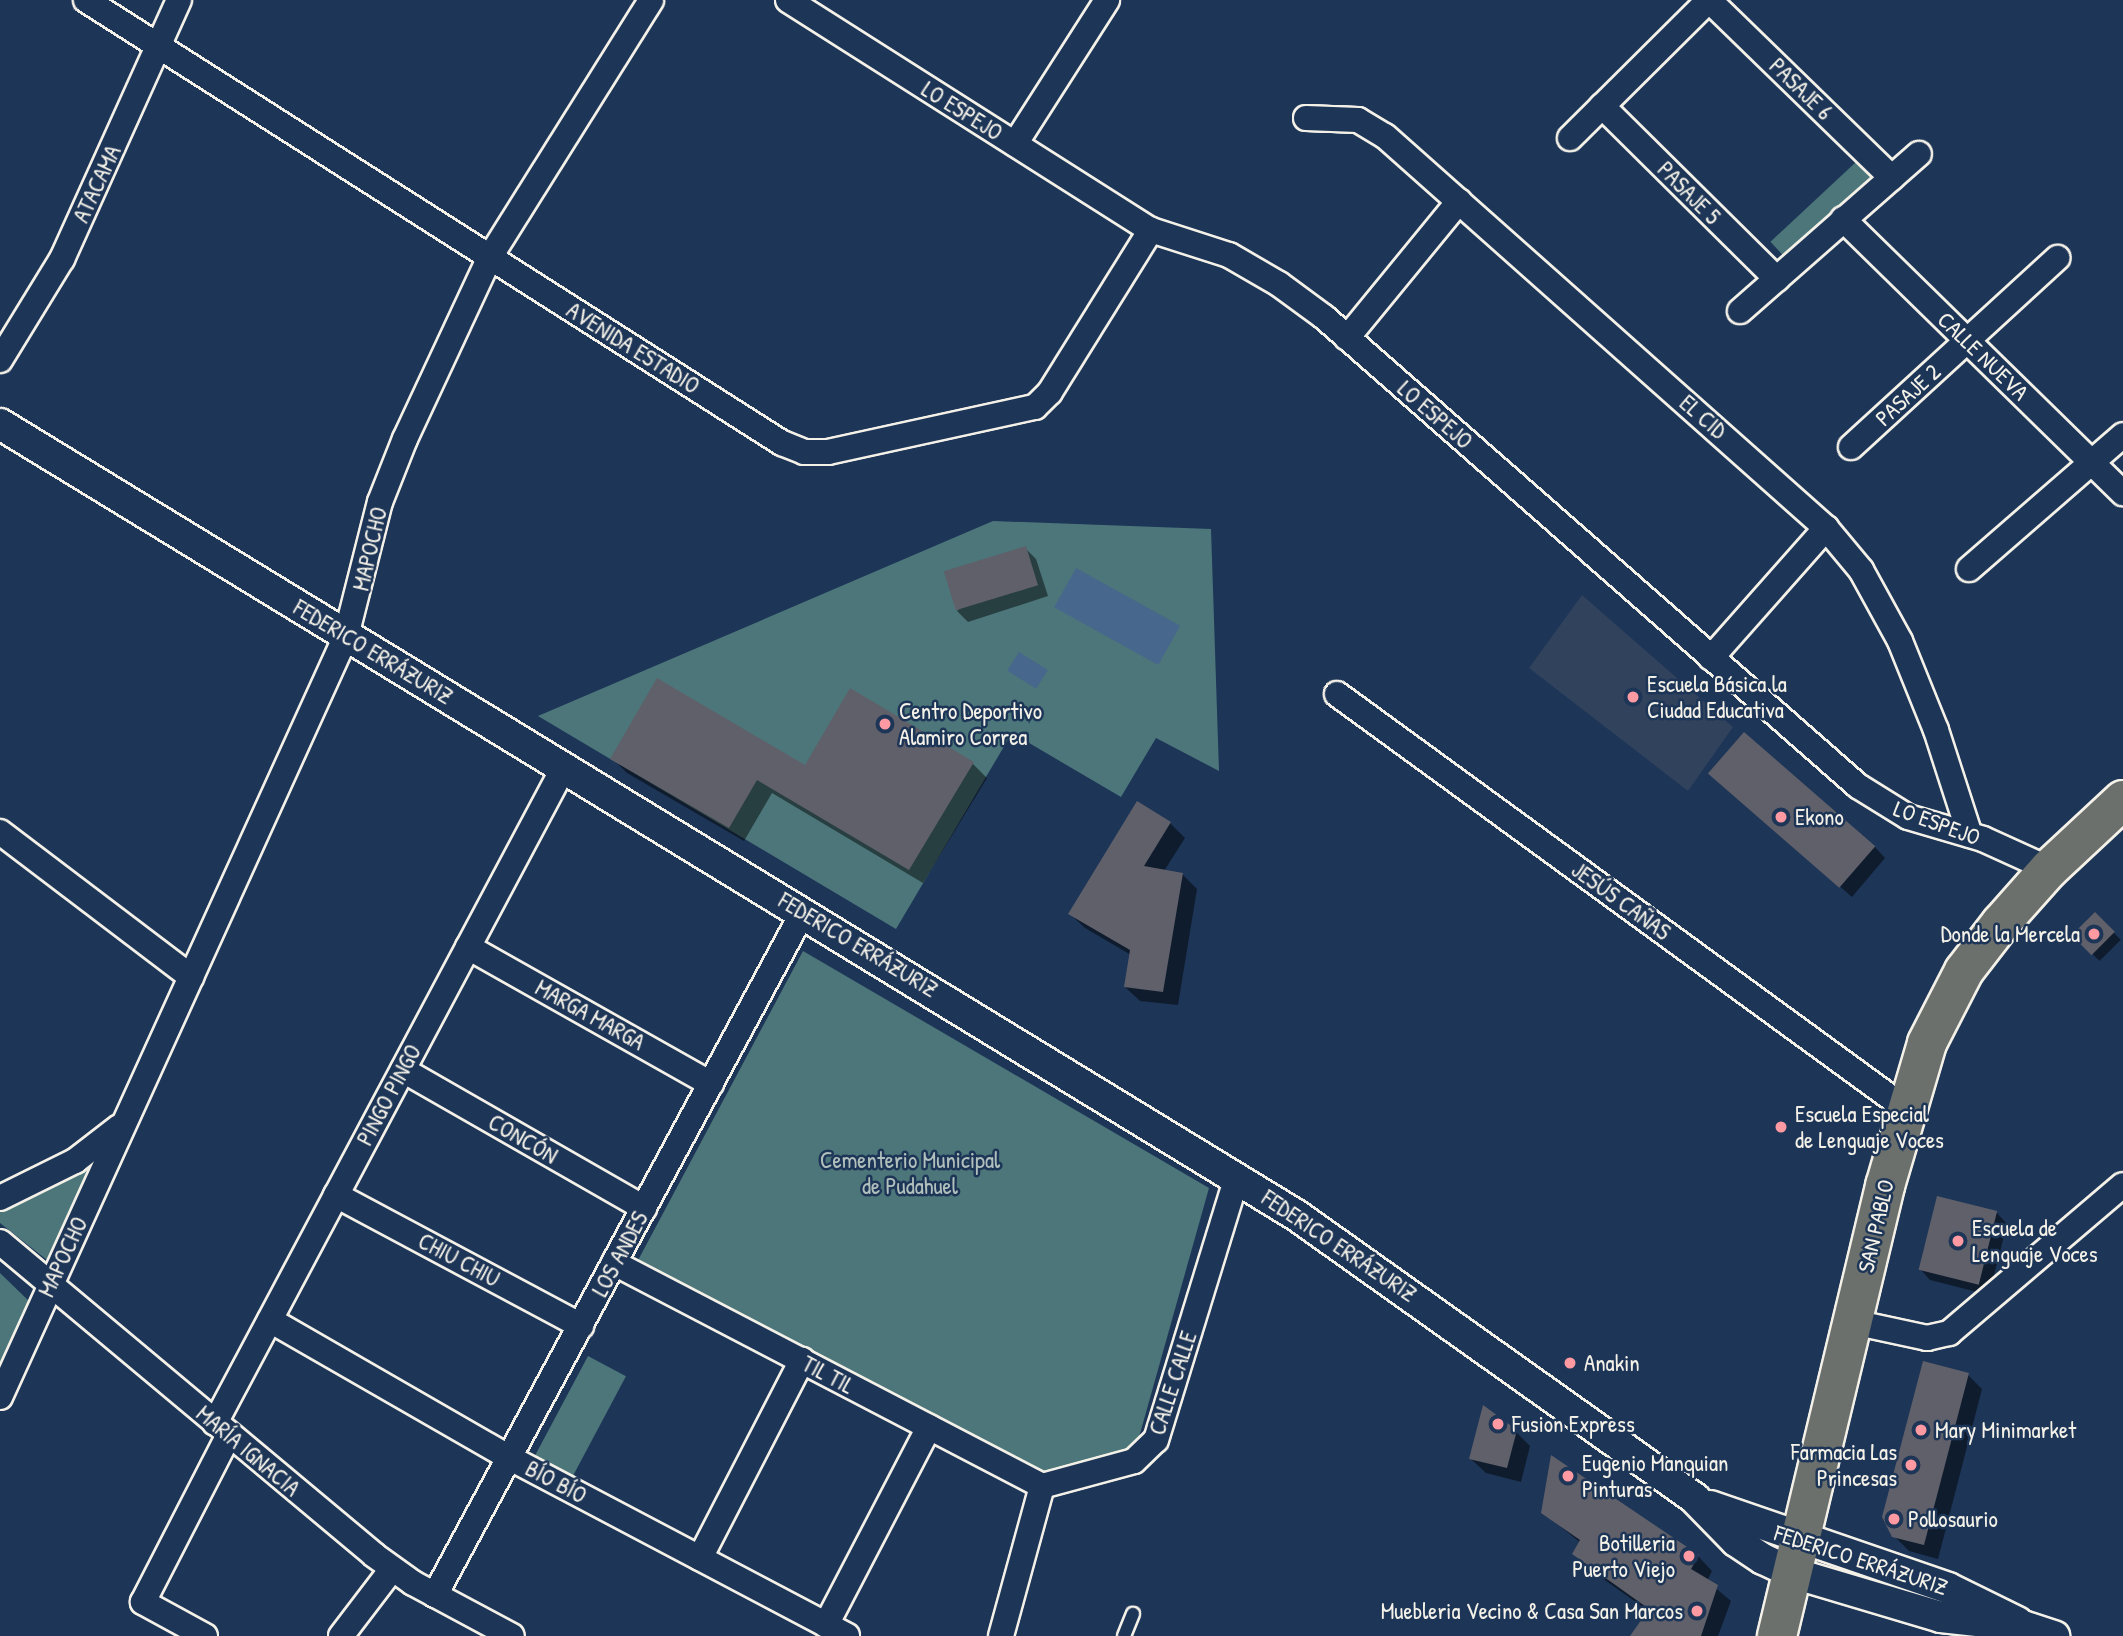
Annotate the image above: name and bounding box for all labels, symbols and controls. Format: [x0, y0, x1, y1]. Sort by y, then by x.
street label: PASAJE 6 [1764, 52, 1838, 126]
street label: LO ESPEJO [917, 75, 1007, 147]
street label: ATACAMA [67, 141, 127, 227]
street label: PASAJE 5 [1652, 156, 1726, 230]
street label: AVENIDA ESTADIO [562, 296, 704, 400]
street label: CALLE NUEVA [1932, 306, 2034, 406]
street label: PASAJE 2 [1870, 358, 1946, 432]
street label: LO ESPEJO [1392, 375, 1478, 455]
street label: EL CID [1674, 389, 1732, 445]
street label: MAPOCHO [347, 505, 393, 593]
street label: FEDERICO ERRÁZURIZ [289, 594, 457, 710]
place label: Escuela Básica la Ciudad Educativa [1647, 670, 1787, 724]
marker: Escuela Básica la Ciudad Educativa [1625, 689, 1641, 705]
place label: Centro Deportivo Alamiro Correa [899, 697, 1042, 751]
marker: Centro Deportivo Alamiro Correa [877, 716, 893, 732]
street label: LO ESPEJO [1890, 795, 1984, 851]
place label: Ekono [1795, 803, 1844, 831]
marker: Ekono [1773, 809, 1789, 825]
street label: JESÚS CAÑAS [1566, 856, 1676, 946]
street label: FEDERICO ERRÁZURIZ [774, 887, 942, 1003]
place label: Donde la Mercela [1941, 920, 2080, 948]
marker: Donde la Mercela [2086, 926, 2102, 942]
street label: MARGA MARGA [531, 974, 649, 1056]
street label: PINGO PINGO [351, 1040, 427, 1150]
place label: Escuela Especial de Lenguaje Voces [1795, 1100, 1944, 1154]
street label: CONCÓN [484, 1108, 562, 1170]
marker: Escuela Especial de Lenguaje Voces [1773, 1119, 1789, 1135]
park label: Cementerio Municipal de Pudahuel [820, 1146, 1000, 1200]
street label: SAN PABLO [1852, 1177, 1900, 1275]
street label: FEDERICO ERRÁZURIZ [1256, 1184, 1422, 1308]
street label: LOS ANDES [586, 1207, 654, 1301]
street label: MAPOCHO [33, 1213, 93, 1301]
place label: Escuela de Lenguaje Voces [1972, 1214, 2098, 1268]
street label: CHIU CHIU [414, 1227, 504, 1293]
marker: Escuela de Lenguaje Voces [1950, 1233, 1966, 1249]
street label: CALLE CALLE [1143, 1328, 1203, 1438]
place label: Anakin [1584, 1349, 1640, 1377]
street label: TIL TIL [797, 1350, 859, 1400]
marker: Anakin [1562, 1355, 1578, 1371]
street label: MARÍA IGNACIA [191, 1400, 305, 1502]
place label: Fusion Express [1512, 1410, 1635, 1438]
marker: Fusion Express [1490, 1416, 1506, 1432]
place label: Mary Minimarket [1935, 1416, 2076, 1444]
marker: Mary Minimarket [1913, 1422, 1929, 1438]
place label: Farmacia Las Princesas [1791, 1438, 1897, 1492]
place label: Eugenio Manquian Pinturas [1582, 1449, 1728, 1503]
street label: BÍO BÍO [521, 1455, 591, 1509]
marker: Farmacia Las Princesas [1903, 1457, 1919, 1473]
marker: Eugenio Manquian Pinturas [1560, 1468, 1576, 1484]
place label: Pollosaurio [1908, 1505, 1998, 1533]
marker: Pollosaurio [1886, 1511, 1902, 1527]
street label: FEDERICO ERRÁZURIZ [1771, 1519, 1951, 1601]
place label: Botilleria Puerto Viejo [1572, 1529, 1675, 1583]
marker: Botilleria Puerto Viejo [1681, 1548, 1697, 1564]
place label: Muebleria Vecino & Casa San Marcos [1381, 1597, 1683, 1625]
marker: Muebleria Vecino & Casa San Marcos [1689, 1603, 1705, 1619]

